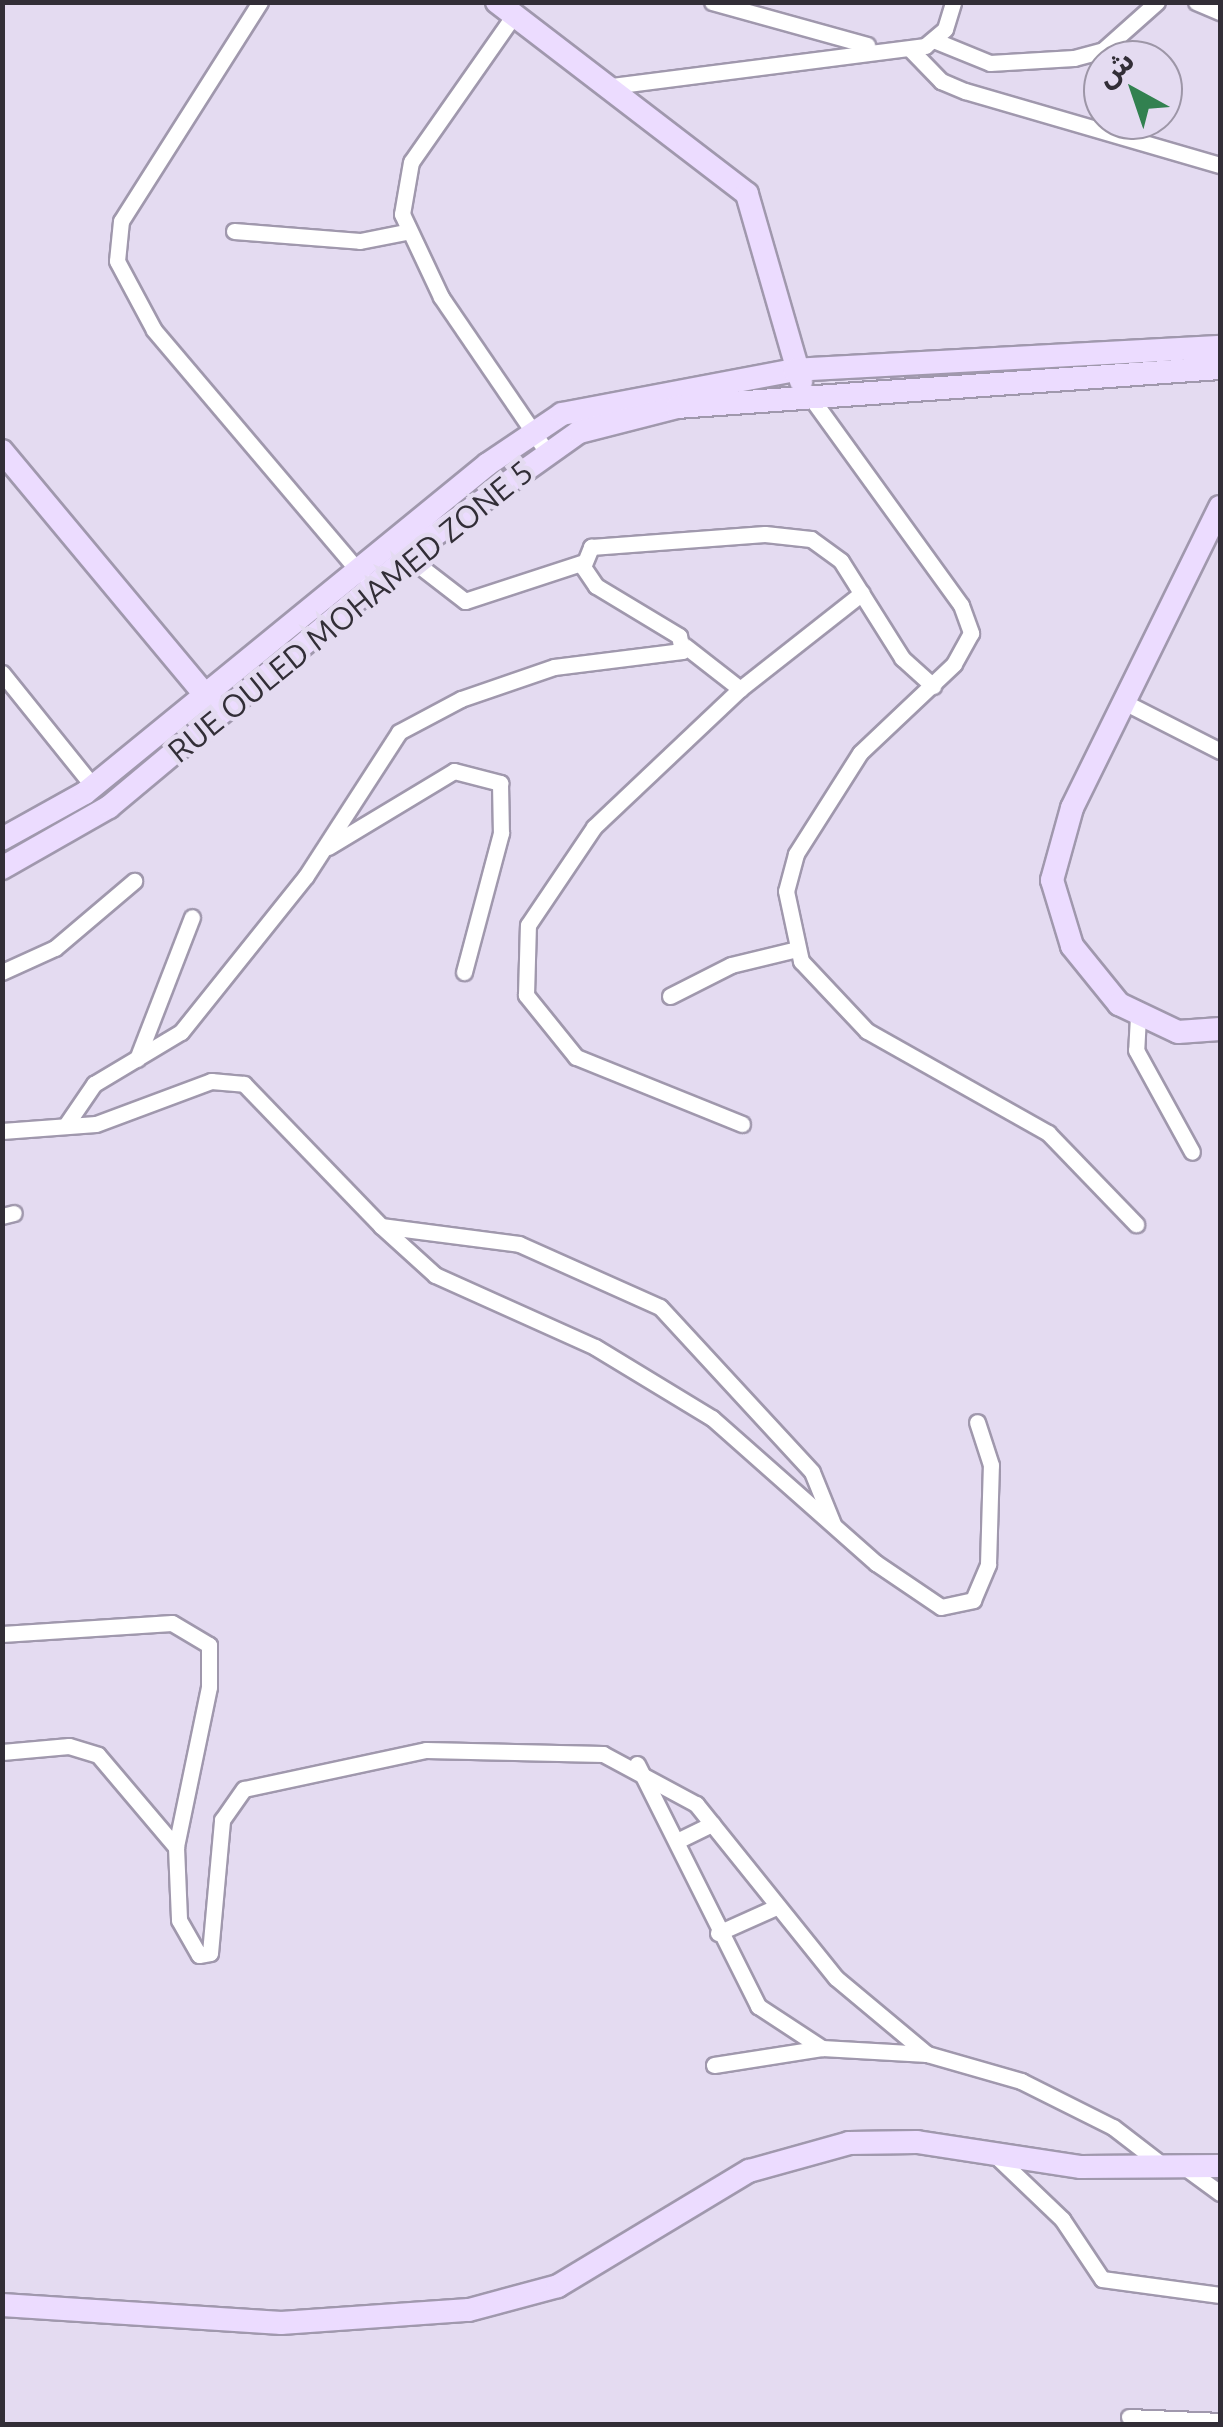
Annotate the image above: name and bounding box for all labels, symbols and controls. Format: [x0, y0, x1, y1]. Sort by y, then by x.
north arrow [1083, 40, 1183, 140]
text: ش [1090, 44, 1139, 92]
street label: RUE OULED MOHAMED ZONE 5 [160, 452, 540, 770]

